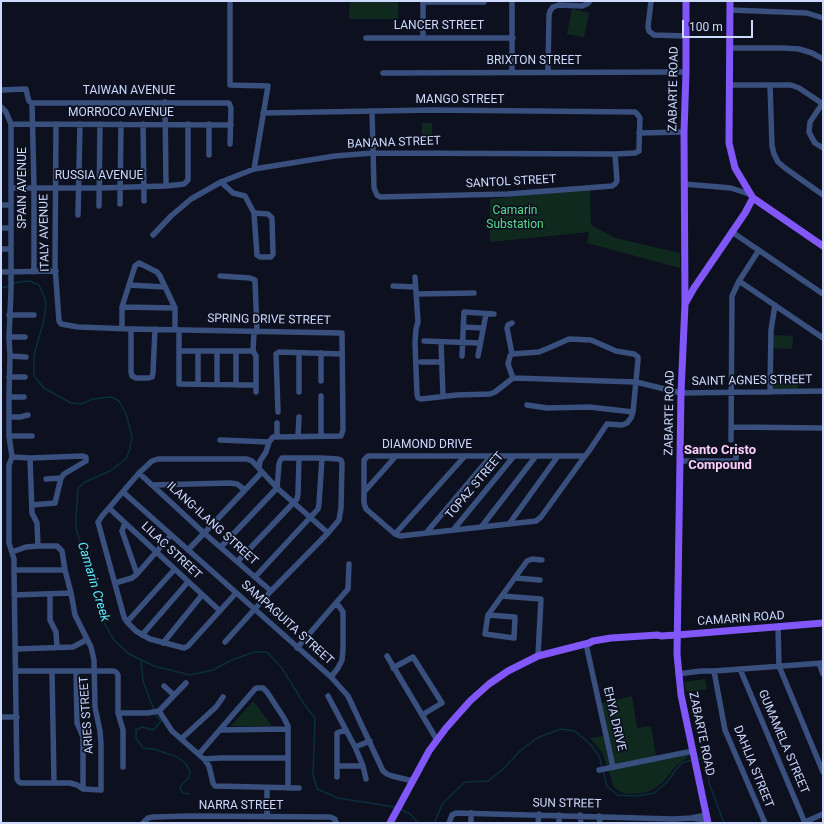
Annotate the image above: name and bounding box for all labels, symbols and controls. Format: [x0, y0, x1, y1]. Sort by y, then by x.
scale bar [684, 12, 755, 38]
street label: LANCER STREET [394, 19, 484, 33]
text: 100 m [689, 20, 723, 34]
street label: ZABARTE ROAD [666, 46, 682, 132]
street label: BRIXTON STREET [486, 54, 582, 68]
street label: TAIWAN AVENUE [83, 84, 175, 98]
street label: MANGO STREET [416, 93, 504, 107]
street label: MORROCO AVENUE [68, 106, 174, 120]
street label: BANANA STREET [347, 134, 441, 152]
street label: SPAIN AVENUE [16, 147, 30, 229]
street label: RUSSIA AVENUE [55, 169, 143, 183]
street label: SANTOL STREET [465, 172, 557, 192]
street label: ITALY AVENUE [37, 194, 53, 272]
park label: Camarin Substation [486, 204, 544, 232]
street label: SPRING DRIVE STREET [207, 312, 331, 328]
street label: ZABARTE ROAD [662, 370, 678, 456]
street label: SAINT AGNES STREET [692, 373, 812, 389]
street label: DIAMOND DRIVE [382, 438, 472, 452]
district label: Santo Cristo Compound [684, 443, 756, 474]
street label: TOPAZ STREET [443, 450, 507, 522]
street label: ILANG-ILANG STREET [163, 479, 261, 569]
street label: LILAC STREET [138, 519, 204, 583]
water label: Camarin Creek [73, 540, 113, 624]
street label: SAMPAGUITA STREET [238, 578, 336, 668]
street label: CAMARIN ROAD [697, 609, 785, 629]
street label: ARIES STREET [77, 676, 97, 754]
street label: EHYA DRIVE [600, 685, 628, 753]
street label: GUMAMELA STREET [755, 688, 811, 796]
street label: ZABARTE ROAD [685, 691, 717, 777]
street label: DAHLIA STREET [730, 724, 776, 810]
street label: SUN STREET [532, 796, 602, 812]
street label: NARRA STREET [199, 799, 283, 813]

